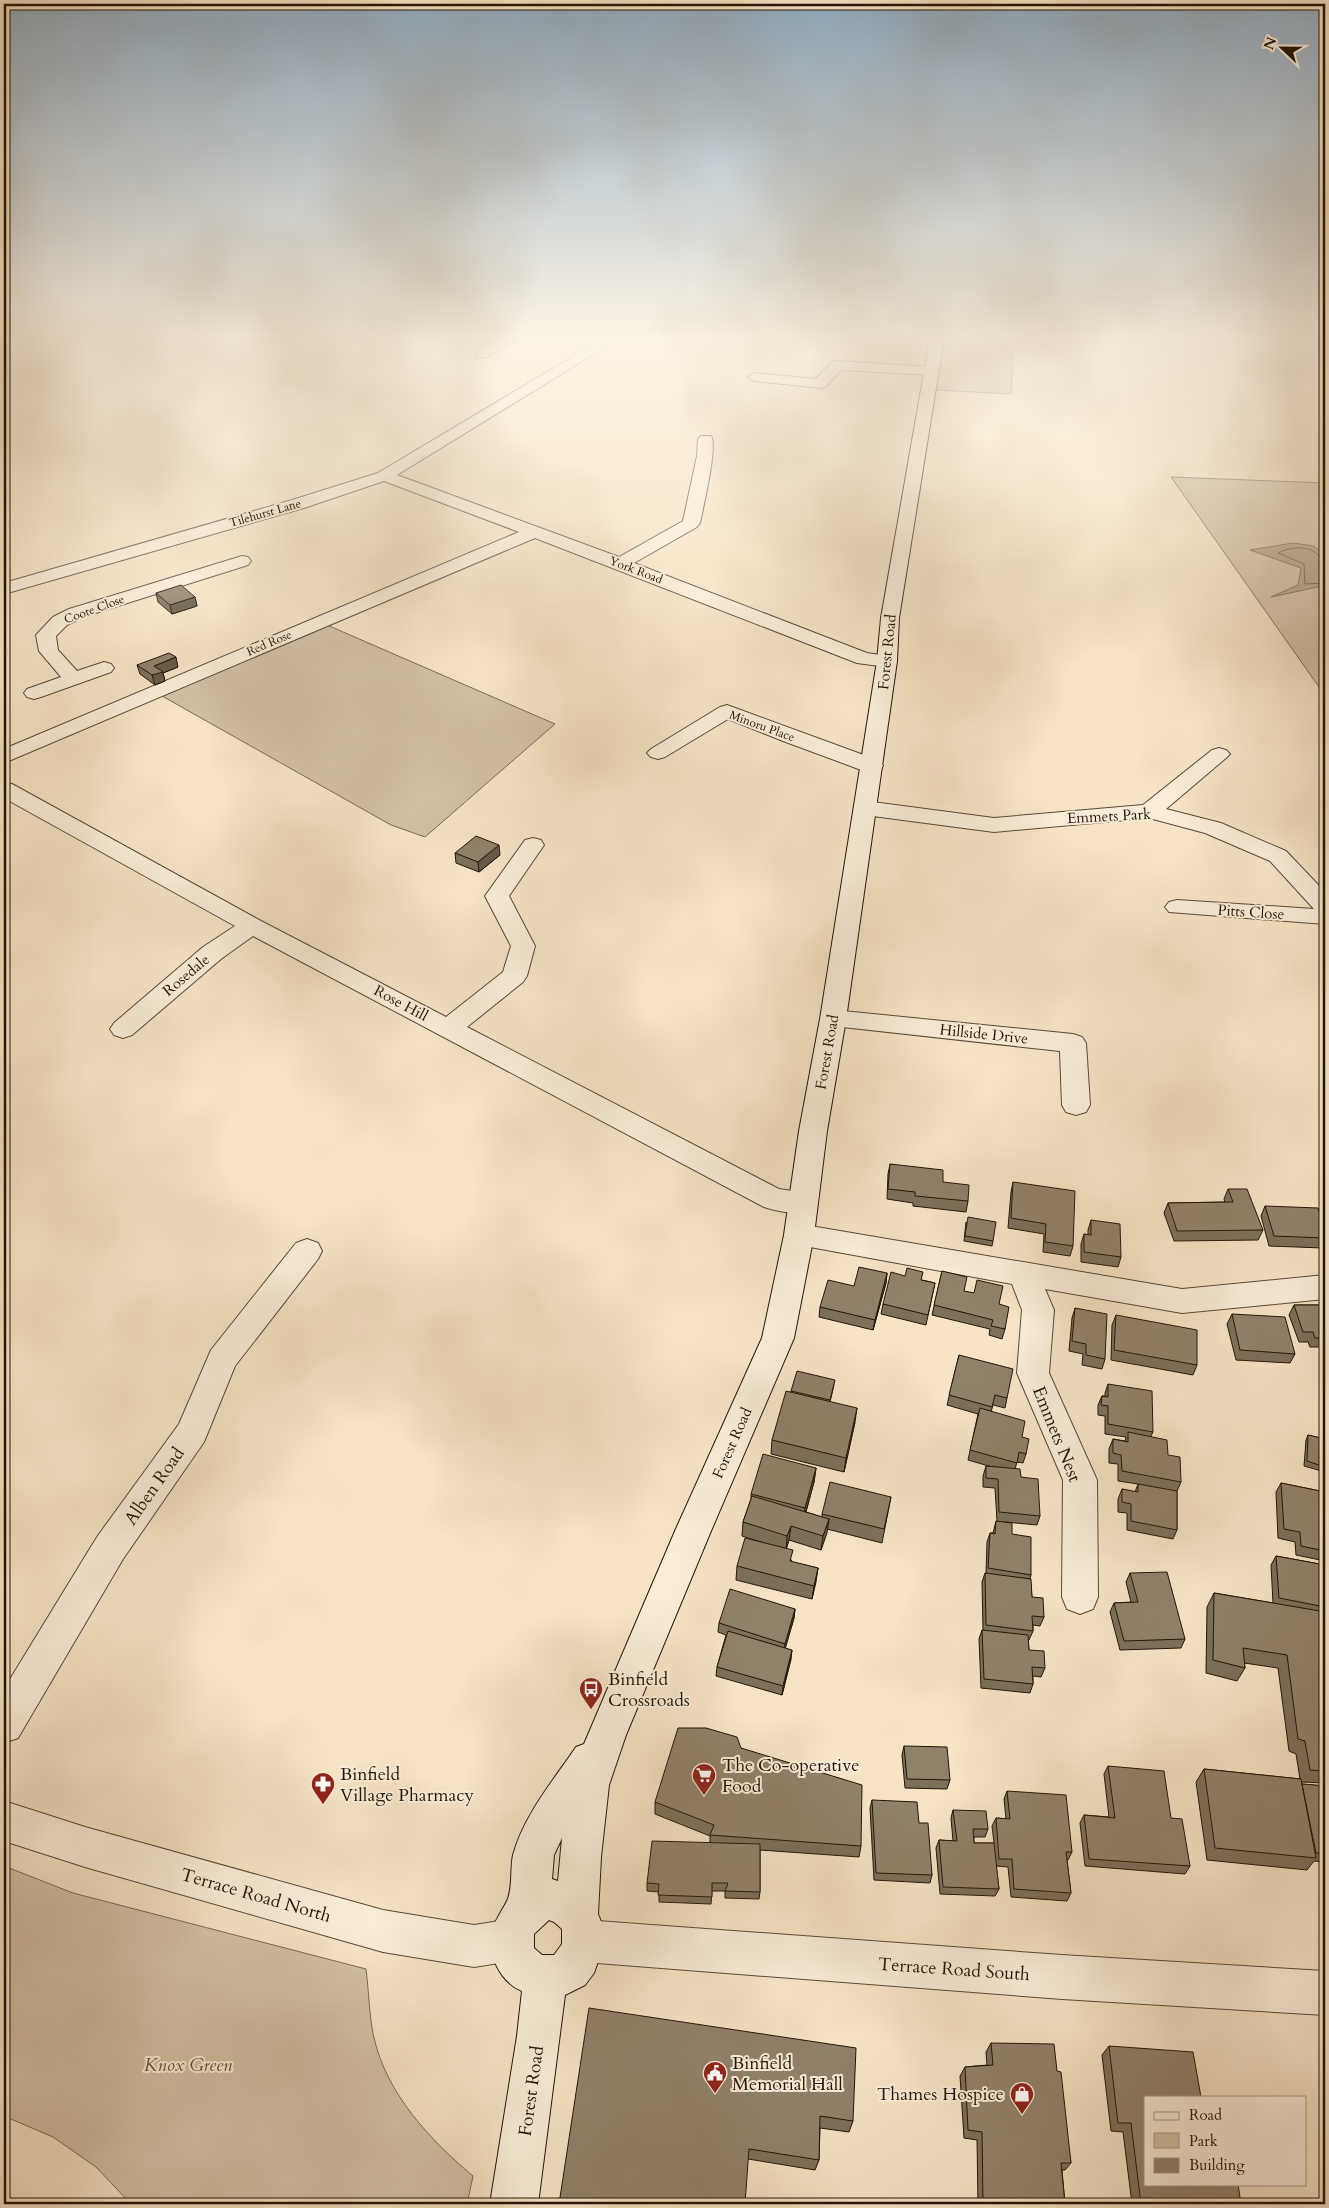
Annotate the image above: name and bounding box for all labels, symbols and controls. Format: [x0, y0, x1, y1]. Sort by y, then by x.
north arrow [1256, 22, 1306, 72]
text: N [1259, 34, 1281, 53]
street label: Tilehurst Lane [227, 495, 303, 531]
street label: York Road [607, 553, 665, 588]
street label: Coote Close [62, 591, 126, 627]
street label: Forest Road [873, 613, 901, 691]
street label: Red Rose [244, 626, 294, 660]
street label: Minoru Place [727, 707, 797, 745]
street label: Emmets Park [1066, 804, 1152, 828]
street label: Pitts Close [1217, 900, 1285, 924]
street label: Rosedale [158, 949, 214, 1000]
street label: Rose Hill [370, 980, 432, 1026]
street label: Forest Road [811, 1013, 843, 1091]
street label: Hillside Drive [939, 1019, 1029, 1049]
street label: Emmets Nest [1026, 1382, 1087, 1486]
street label: Forest Road [707, 1404, 757, 1482]
street label: Alben Road [118, 1442, 191, 1530]
place label: Binfield Crossroads [608, 1667, 690, 1713]
bus stop icon: Binfield Crossroads [578, 1676, 604, 1710]
place label: The Co-operative Food [722, 1753, 859, 1799]
place label: Binfield Village Pharmacy [340, 1762, 474, 1808]
supermarket icon: The Co-operative Food [691, 1762, 717, 1796]
pharmacy icon: Binfield Village Pharmacy [310, 1771, 336, 1805]
street label: Terrace Road North [178, 1862, 334, 1929]
street label: Terrace Road South [877, 1952, 1031, 1987]
street label: Forest Road [513, 2044, 550, 2138]
place label: Binfield Memorial Hall [732, 2051, 843, 2097]
park label: Knox Green [144, 2053, 232, 2078]
public building icon: Binfield Memorial Hall [702, 2060, 728, 2094]
shop icon: Thames Hospice [1009, 2081, 1035, 2115]
place label: Thames Hospice [877, 2082, 1004, 2107]
legend [1144, 2096, 1306, 2186]
text: Road [1189, 2105, 1222, 2125]
text: Park [1189, 2131, 1218, 2151]
text: Building [1189, 2155, 1245, 2175]

